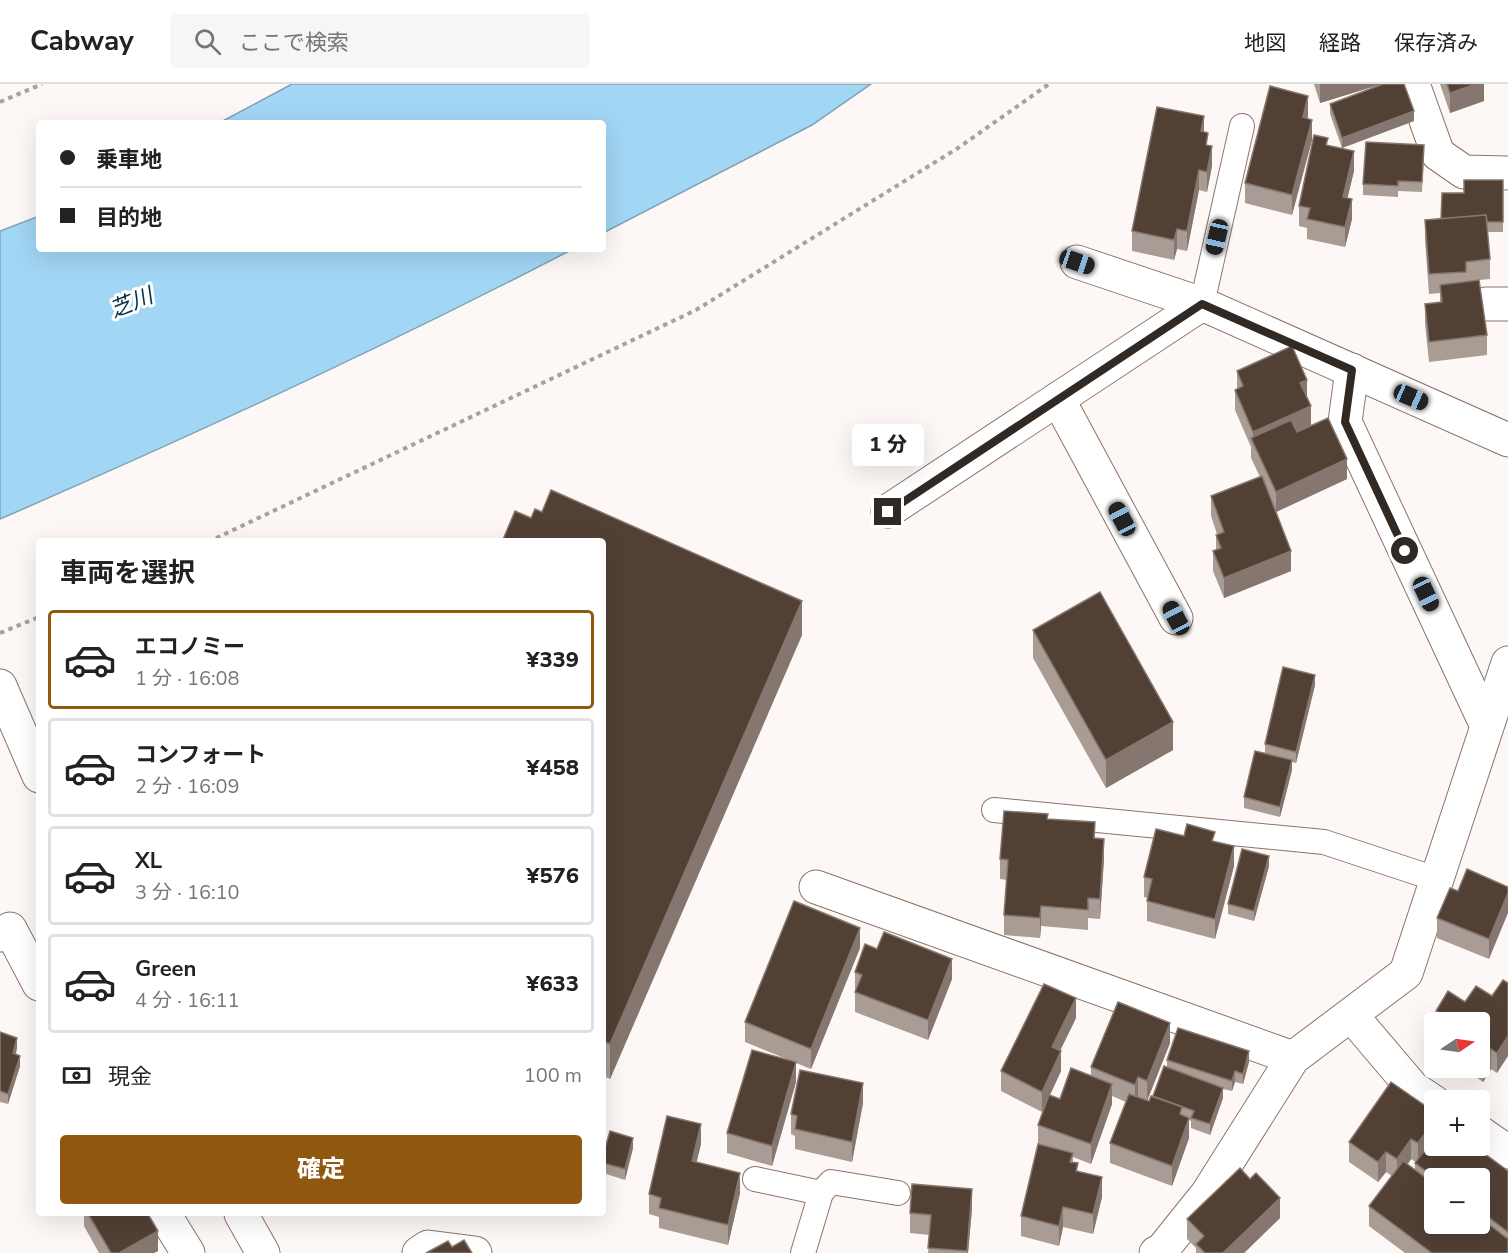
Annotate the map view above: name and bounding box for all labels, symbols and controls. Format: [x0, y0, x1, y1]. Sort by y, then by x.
search box [170, 14, 590, 68]
text: Cabway [30, 22, 134, 60]
icon: search [191, 25, 224, 58]
text: ここで検索 [239, 28, 349, 58]
text: 地図 [1244, 29, 1286, 57]
text: 経路 [1319, 29, 1361, 57]
text: 保存済み [1394, 29, 1478, 57]
text: 乗車地 [96, 145, 162, 175]
text: 目的地 [96, 203, 162, 233]
car [1204, 217, 1230, 257]
car [1057, 248, 1097, 276]
water label: 芝川 [105, 280, 159, 325]
car [1391, 381, 1431, 413]
callout: 1 分 [852, 425, 924, 467]
text: 1 分 [869, 431, 907, 458]
route end [874, 498, 901, 525]
car [1106, 499, 1138, 539]
route start [1391, 537, 1418, 564]
text: 車両を選択 [60, 555, 195, 592]
car [1410, 574, 1442, 614]
car [1160, 598, 1192, 638]
text: エコノミー [135, 632, 245, 662]
icon: car [63, 633, 117, 687]
text: ¥339 [526, 645, 579, 675]
text: 1 分 · 16:08 [135, 665, 240, 692]
text: コンフォート [135, 740, 266, 770]
icon: car [63, 741, 117, 795]
text: ¥458 [526, 753, 579, 783]
text: 2 分 · 16:09 [135, 773, 240, 800]
text: XL [135, 846, 162, 876]
icon: car [63, 849, 117, 903]
text: ¥576 [526, 861, 579, 891]
text: 3 分 · 16:10 [135, 879, 240, 906]
text: Green [135, 954, 196, 984]
icon: car [63, 957, 117, 1011]
text: ¥633 [526, 969, 579, 999]
text: 4 分 · 16:11 [135, 987, 240, 1014]
north arrow [1424, 1012, 1490, 1078]
map controls [1424, 1012, 1490, 1234]
icon: cash [60, 1059, 93, 1092]
text: 現金 [108, 1062, 152, 1092]
text: 100 m [524, 1062, 582, 1089]
button: + [1424, 1090, 1490, 1156]
button: 確定 [60, 1135, 582, 1204]
button: − [1424, 1168, 1490, 1234]

